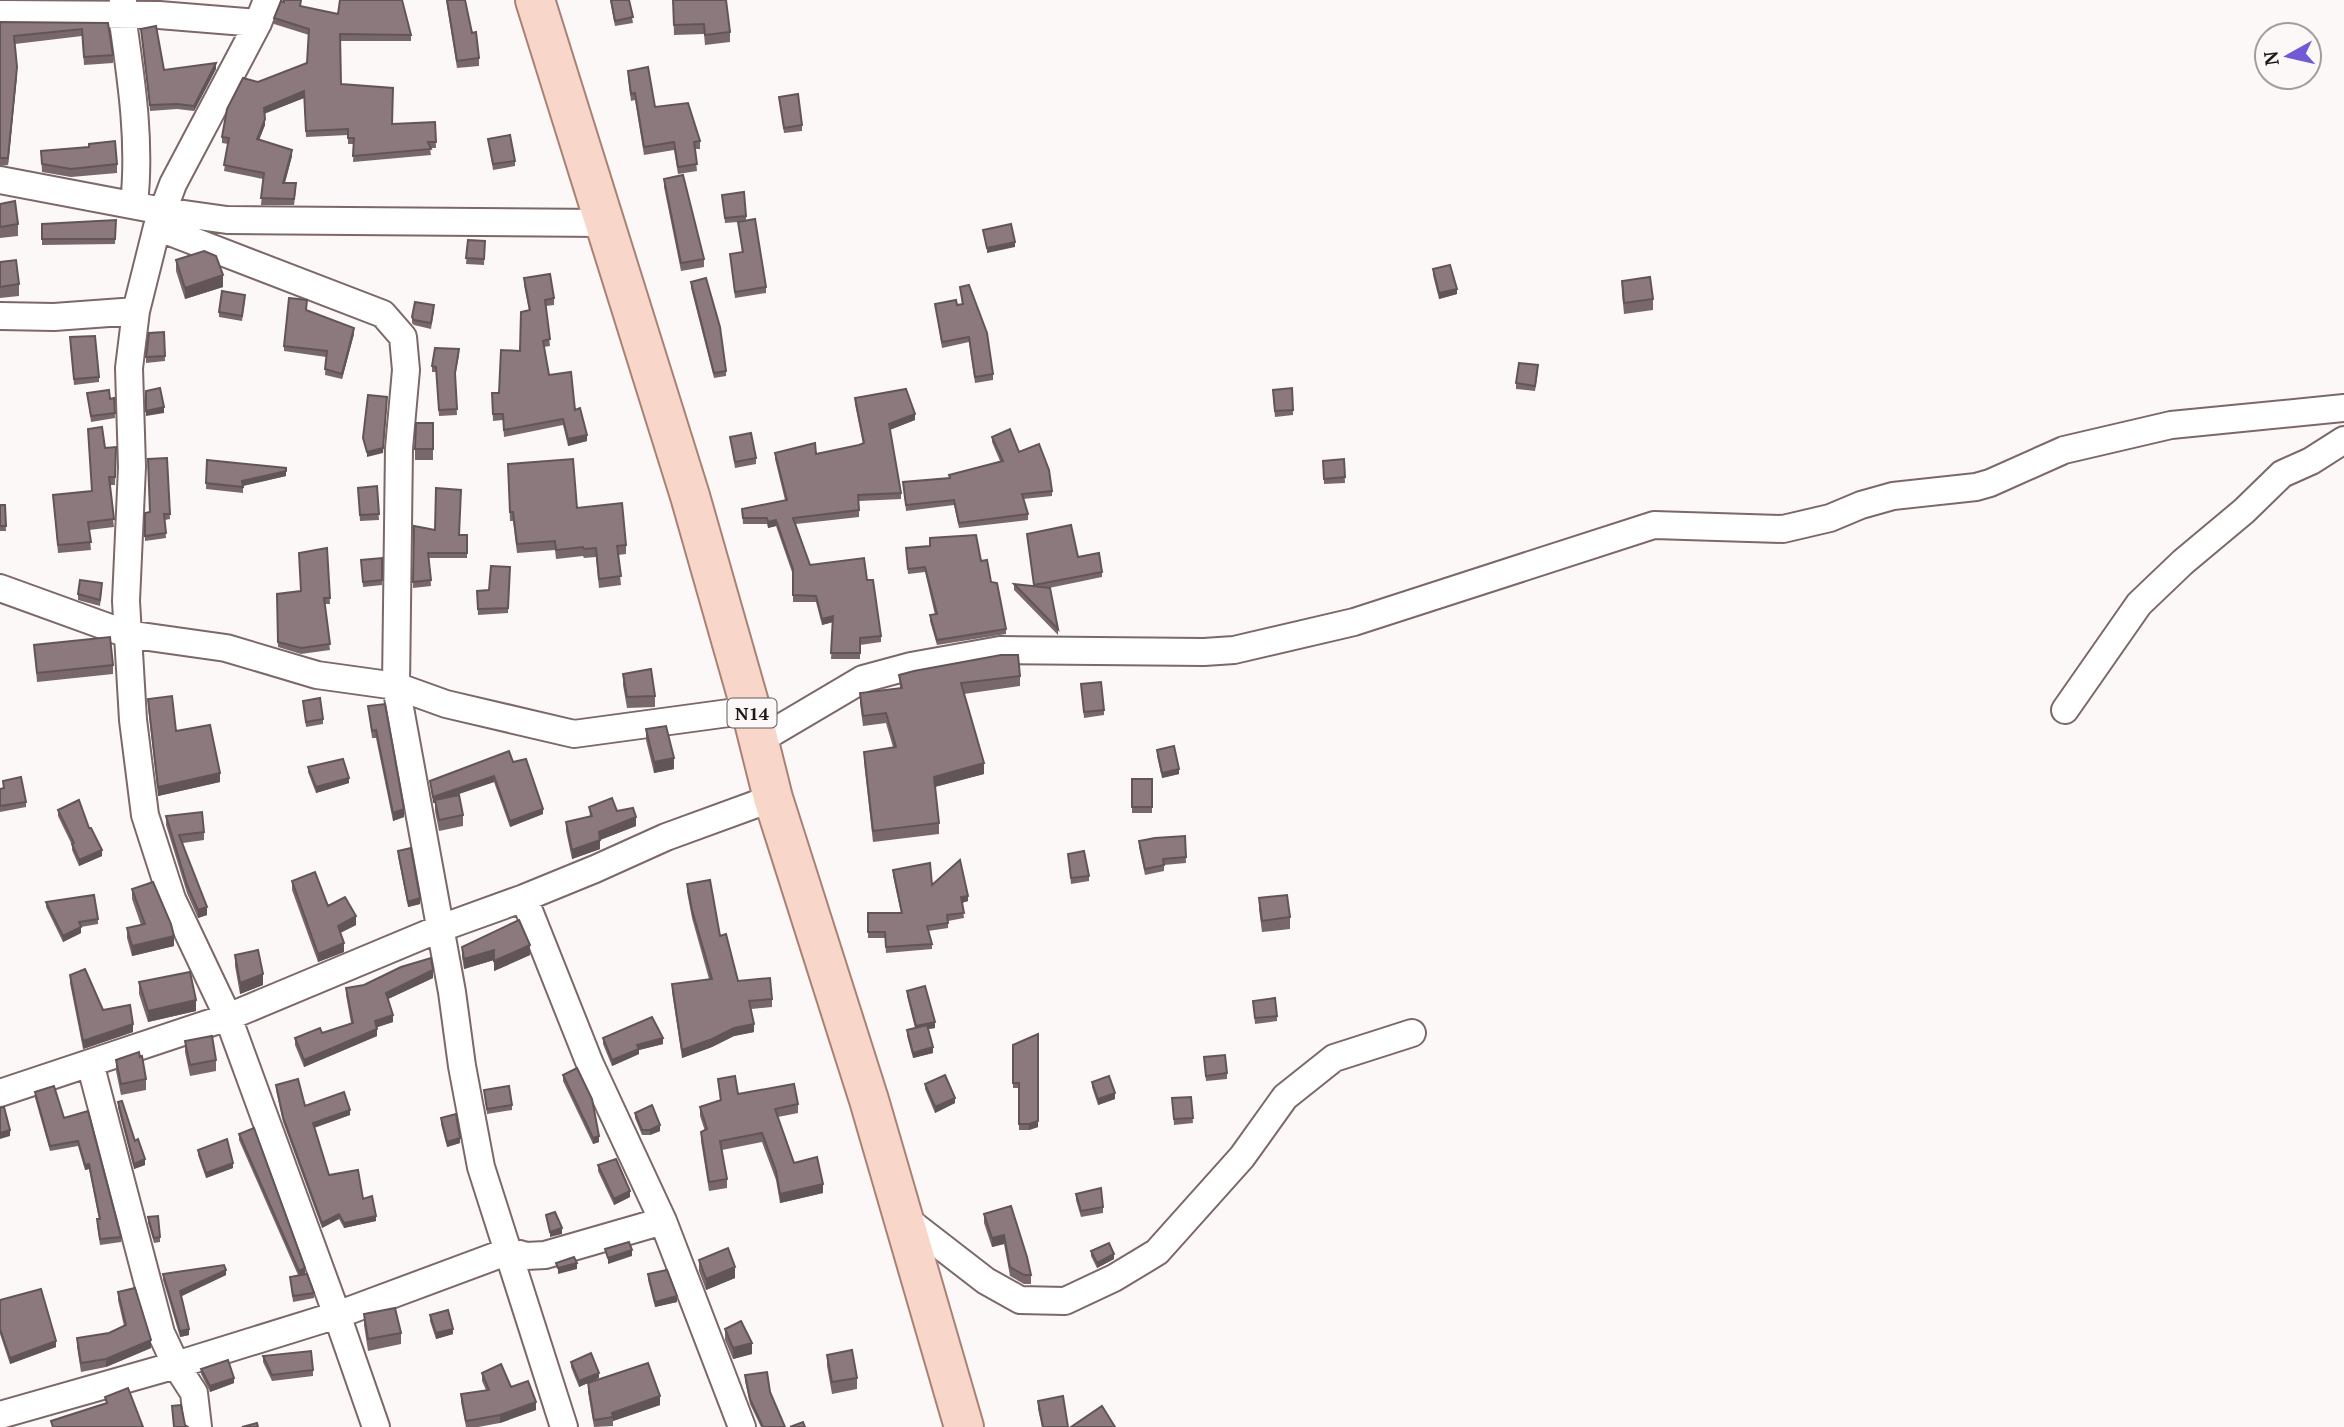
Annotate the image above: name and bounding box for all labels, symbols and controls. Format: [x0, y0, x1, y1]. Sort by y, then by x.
north arrow [2253, 21, 2323, 91]
text: N [2257, 49, 2284, 67]
road number: N14 [728, 698, 776, 728]

